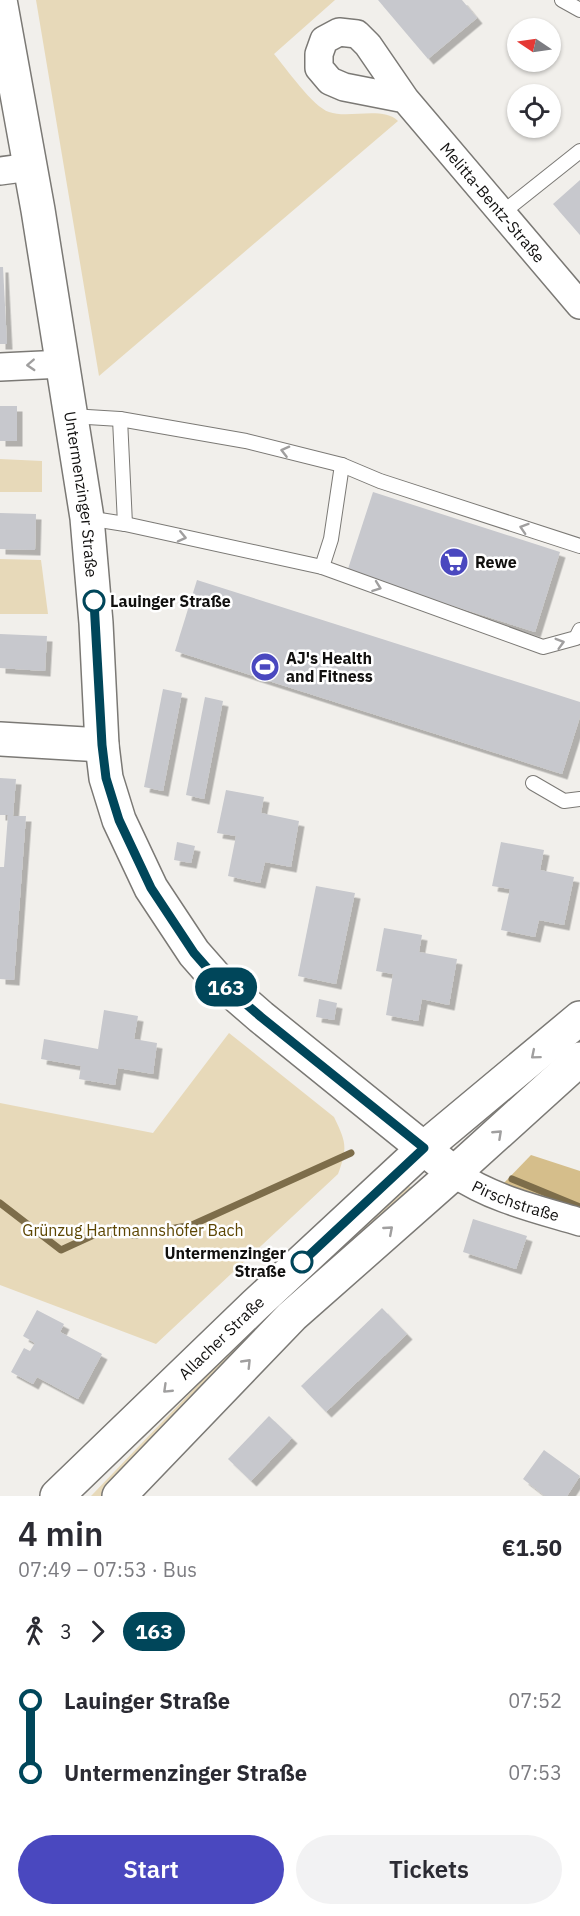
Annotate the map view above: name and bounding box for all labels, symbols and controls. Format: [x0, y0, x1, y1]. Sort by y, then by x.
north arrow [507, 18, 561, 72]
map controls [507, 18, 561, 138]
button: locate [507, 84, 561, 138]
street label: Melitta-Bentz-Straße [436, 138, 550, 267]
one-way arrow [27, 359, 36, 372]
street label: Untermenzinger Straße [60, 410, 102, 578]
one-way arrow [281, 445, 291, 458]
one-way arrow [519, 523, 530, 535]
one-way arrow [177, 530, 187, 543]
supermarket icon: Rewe [438, 546, 470, 578]
place label: Rewe [475, 552, 517, 572]
one-way arrow [371, 580, 382, 592]
marker: Lauinger Straße [83, 590, 105, 612]
place label: Lauinger Straße [110, 591, 231, 611]
one-way arrow [554, 638, 565, 650]
place label: AJ's Health and Fitness [286, 648, 373, 686]
sports icon: AJ's Health and Fitness [249, 651, 281, 683]
line badge: 163 [192, 968, 260, 1006]
text: 163 [207, 973, 245, 1001]
one-way arrow [531, 1048, 542, 1059]
one-way arrow [491, 1130, 502, 1141]
street label: Pirschstraße [469, 1176, 562, 1225]
park label: Grünzug Hartmannshofer Bach [22, 1220, 244, 1240]
one-way arrow [383, 1226, 393, 1237]
place label: Untermenzinger Straße [164, 1243, 287, 1281]
marker: Untermenzinger Straße [291, 1251, 313, 1273]
street label: Allacher Straße [174, 1292, 268, 1384]
one-way arrow [239, 1359, 250, 1370]
one-way arrow [164, 1382, 174, 1393]
text: 4 min [18, 1512, 103, 1555]
text: €1.50 [502, 1533, 562, 1562]
text: 07:49 – 07:53 · Bus [18, 1556, 197, 1583]
icon: walk [18, 1615, 51, 1648]
icon: forward [81, 1615, 114, 1648]
text: 163 [135, 1617, 173, 1645]
text: 3 [60, 1618, 72, 1645]
text: Lauinger Straße [64, 1686, 230, 1715]
text: 07:52 [508, 1687, 562, 1714]
text: Untermenzinger Straße [64, 1758, 307, 1787]
text: 07:53 [508, 1759, 562, 1786]
button: Start [18, 1835, 284, 1904]
button: Tickets [296, 1835, 562, 1904]

